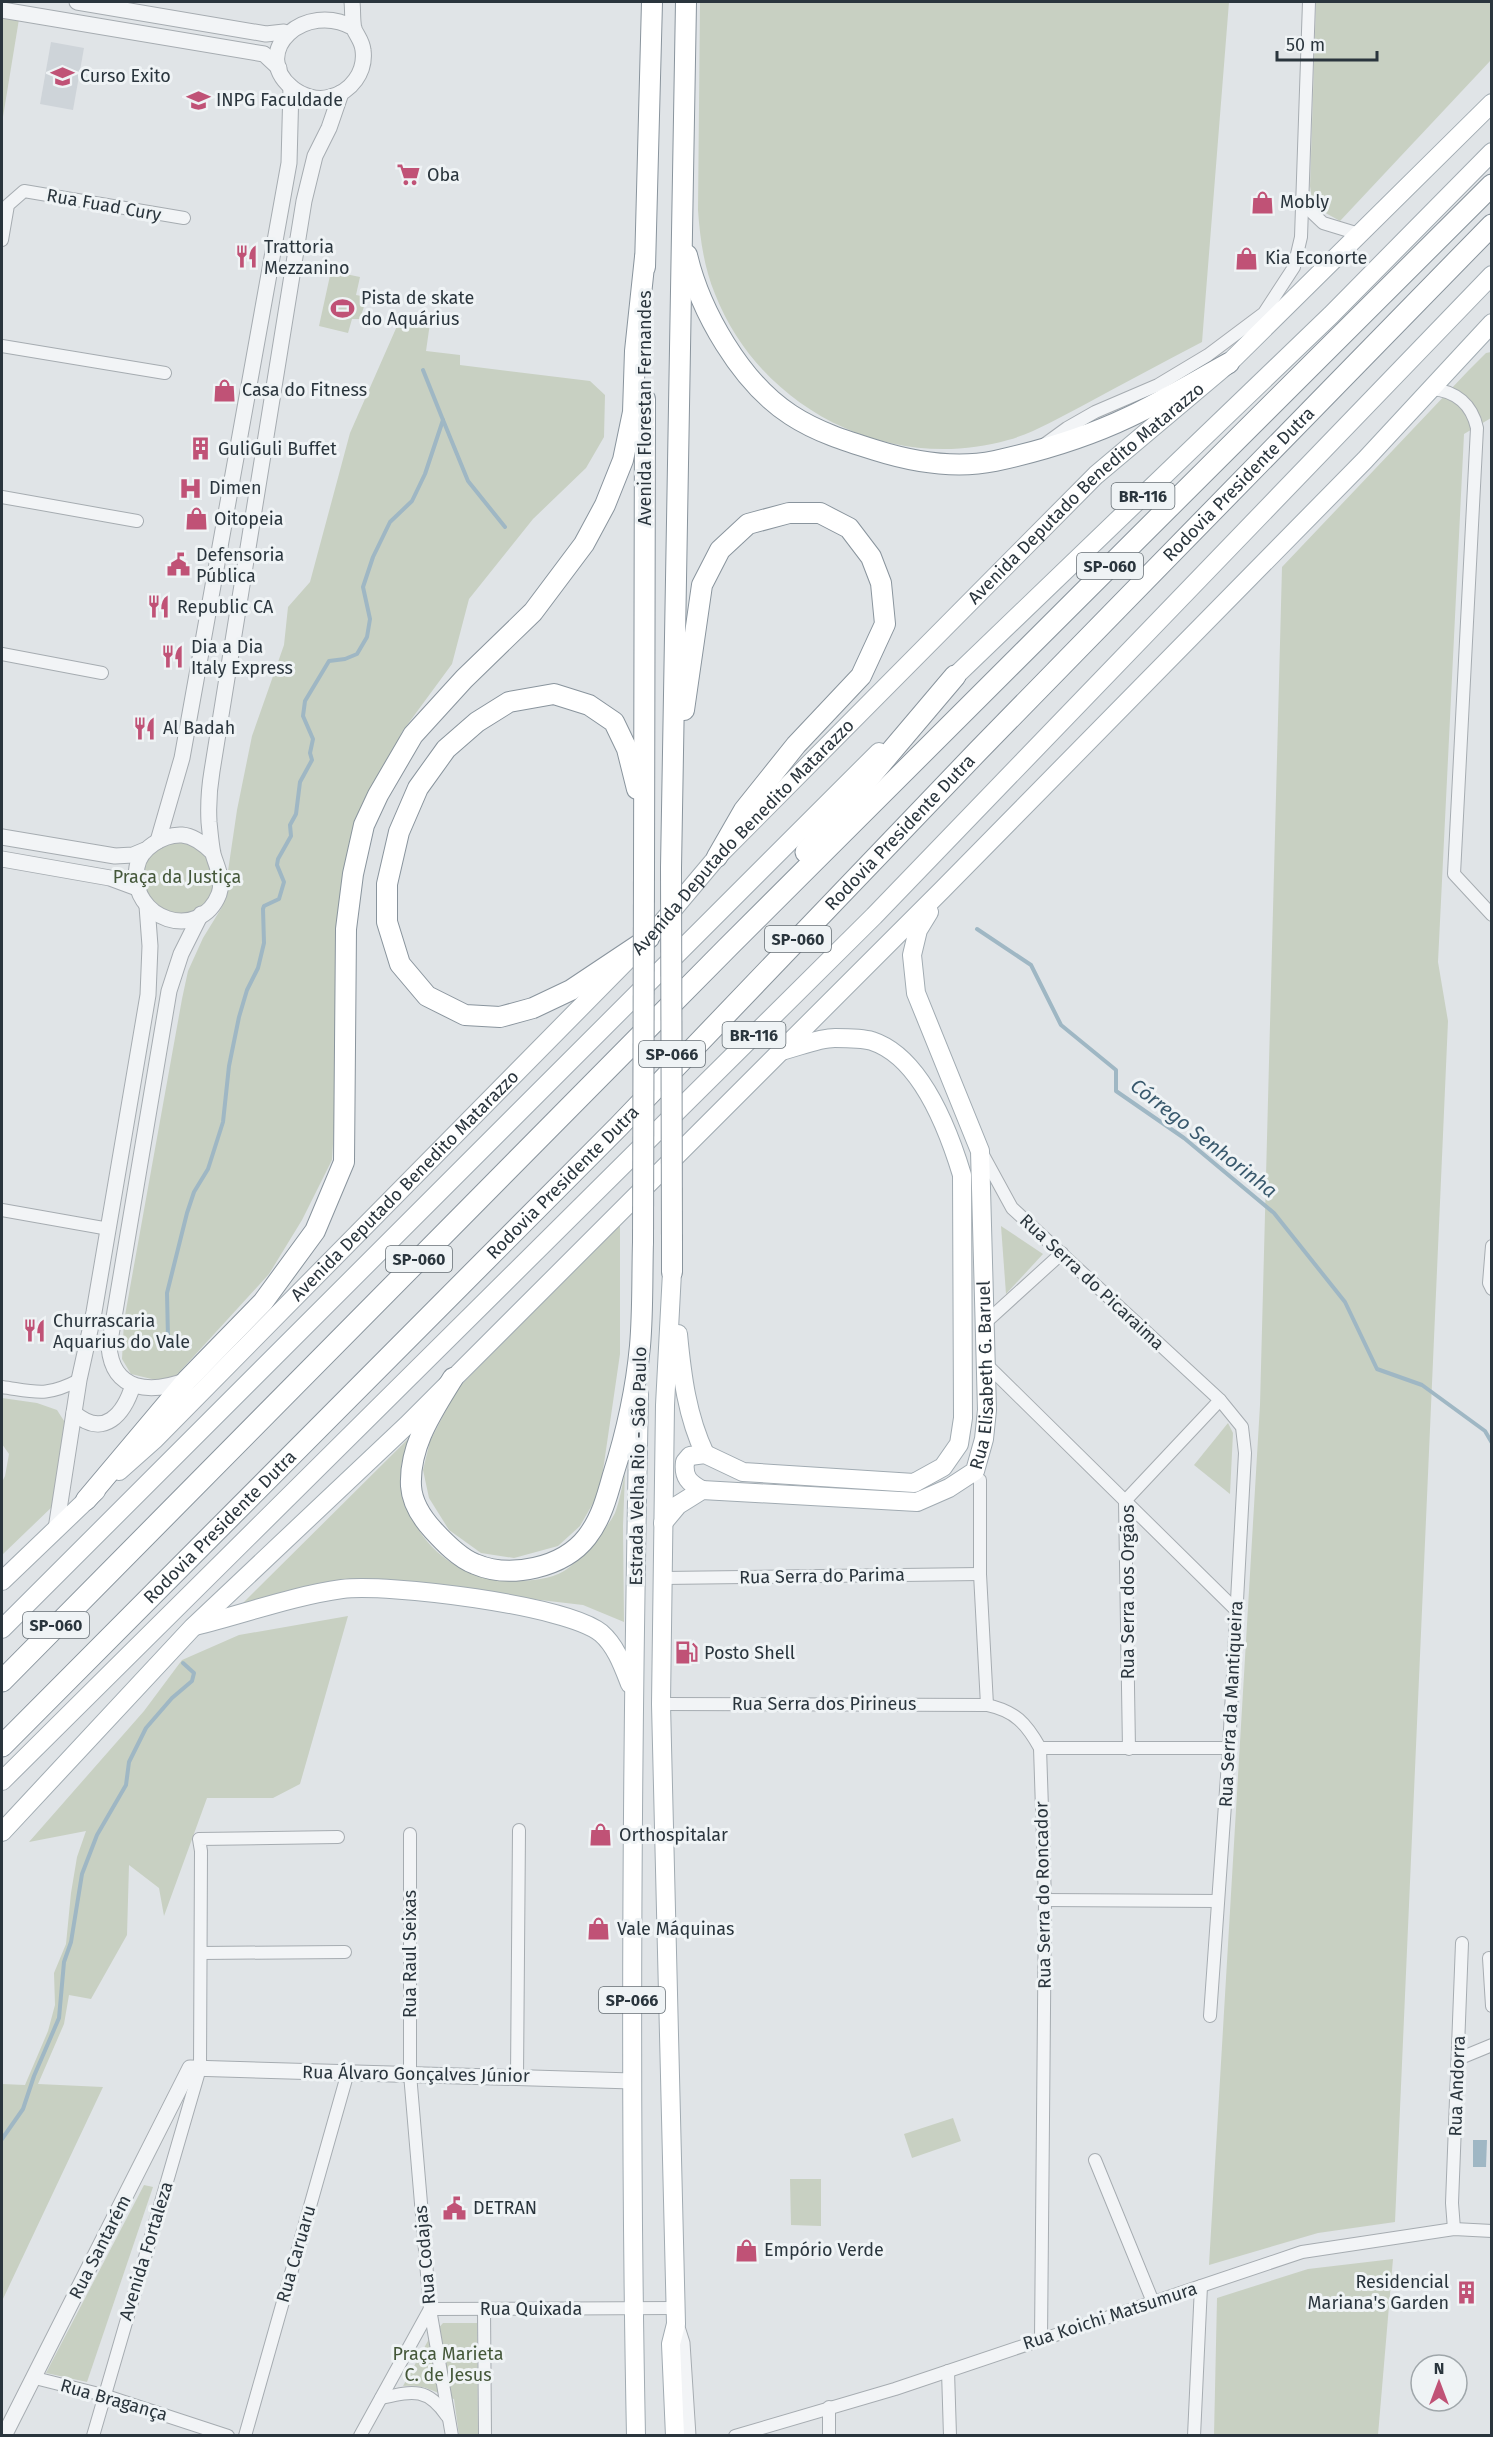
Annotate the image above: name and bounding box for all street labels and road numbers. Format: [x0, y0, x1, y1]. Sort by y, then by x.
street label: Rua Fuad Cury [45, 184, 163, 226]
street label: Avenida Florestan Fernandes [634, 290, 656, 526]
street label: Avenida Deputado Benedito Matarazzo [963, 378, 1209, 609]
street label: Rodovia Presidente Dutra [1158, 402, 1319, 566]
road number: BR-116 [1112, 483, 1174, 509]
road number: SP-060 [1077, 553, 1143, 579]
street label: Avenida Deputado Benedito Matarazzo [627, 714, 859, 960]
street label: Rodovia Presidente Dutra [820, 750, 980, 915]
road number: SP-060 [765, 926, 831, 952]
road number: BR-116 [722, 1022, 786, 1048]
road number: SP-066 [639, 1041, 705, 1067]
street label: Avenida Deputado Benedito Matarazzo [286, 1066, 523, 1306]
street label: Rodovia Presidente Dutra [482, 1101, 644, 1264]
street label: Rua Serra do Picaraima [1015, 1209, 1169, 1355]
road number: SP-060 [386, 1246, 452, 1272]
street label: Rua Elisabeth G. Baruel [965, 1280, 998, 1472]
street label: Estrada Velha Rio - São Paulo [625, 1346, 651, 1586]
street label: Rodovia Presidente Dutra [139, 1446, 301, 1608]
street label: Rua Serra dos Orgãos [1117, 1505, 1139, 1679]
street label: Rua Serra do Parima [739, 1564, 905, 1588]
street label: Rua Serra da Mantiqueira [1215, 1600, 1247, 1808]
road number: SP-060 [23, 1612, 89, 1638]
street label: Rua Serra dos Pirineus [732, 1693, 916, 1715]
street label: Rua Serra do Roncador [1030, 1801, 1056, 1989]
street label: Rua Raul Seixas [399, 1890, 421, 2018]
road number: SP-066 [599, 1987, 665, 2013]
street label: Rua Andorra [1444, 2035, 1470, 2137]
street label: Rua Álvaro Gonçalves Júnior [302, 2060, 530, 2087]
street label: Avenida Fortaleza [114, 2179, 178, 2323]
street label: Rua Santarém [64, 2191, 136, 2303]
street label: Rua Caruaru [272, 2203, 320, 2305]
street label: Rua Codajas [410, 2204, 440, 2306]
street label: Rua Koichi Matsumura [1020, 2277, 1200, 2355]
street label: Rua Quixada [480, 2298, 582, 2320]
street label: Rua Bragança [58, 2374, 170, 2426]

